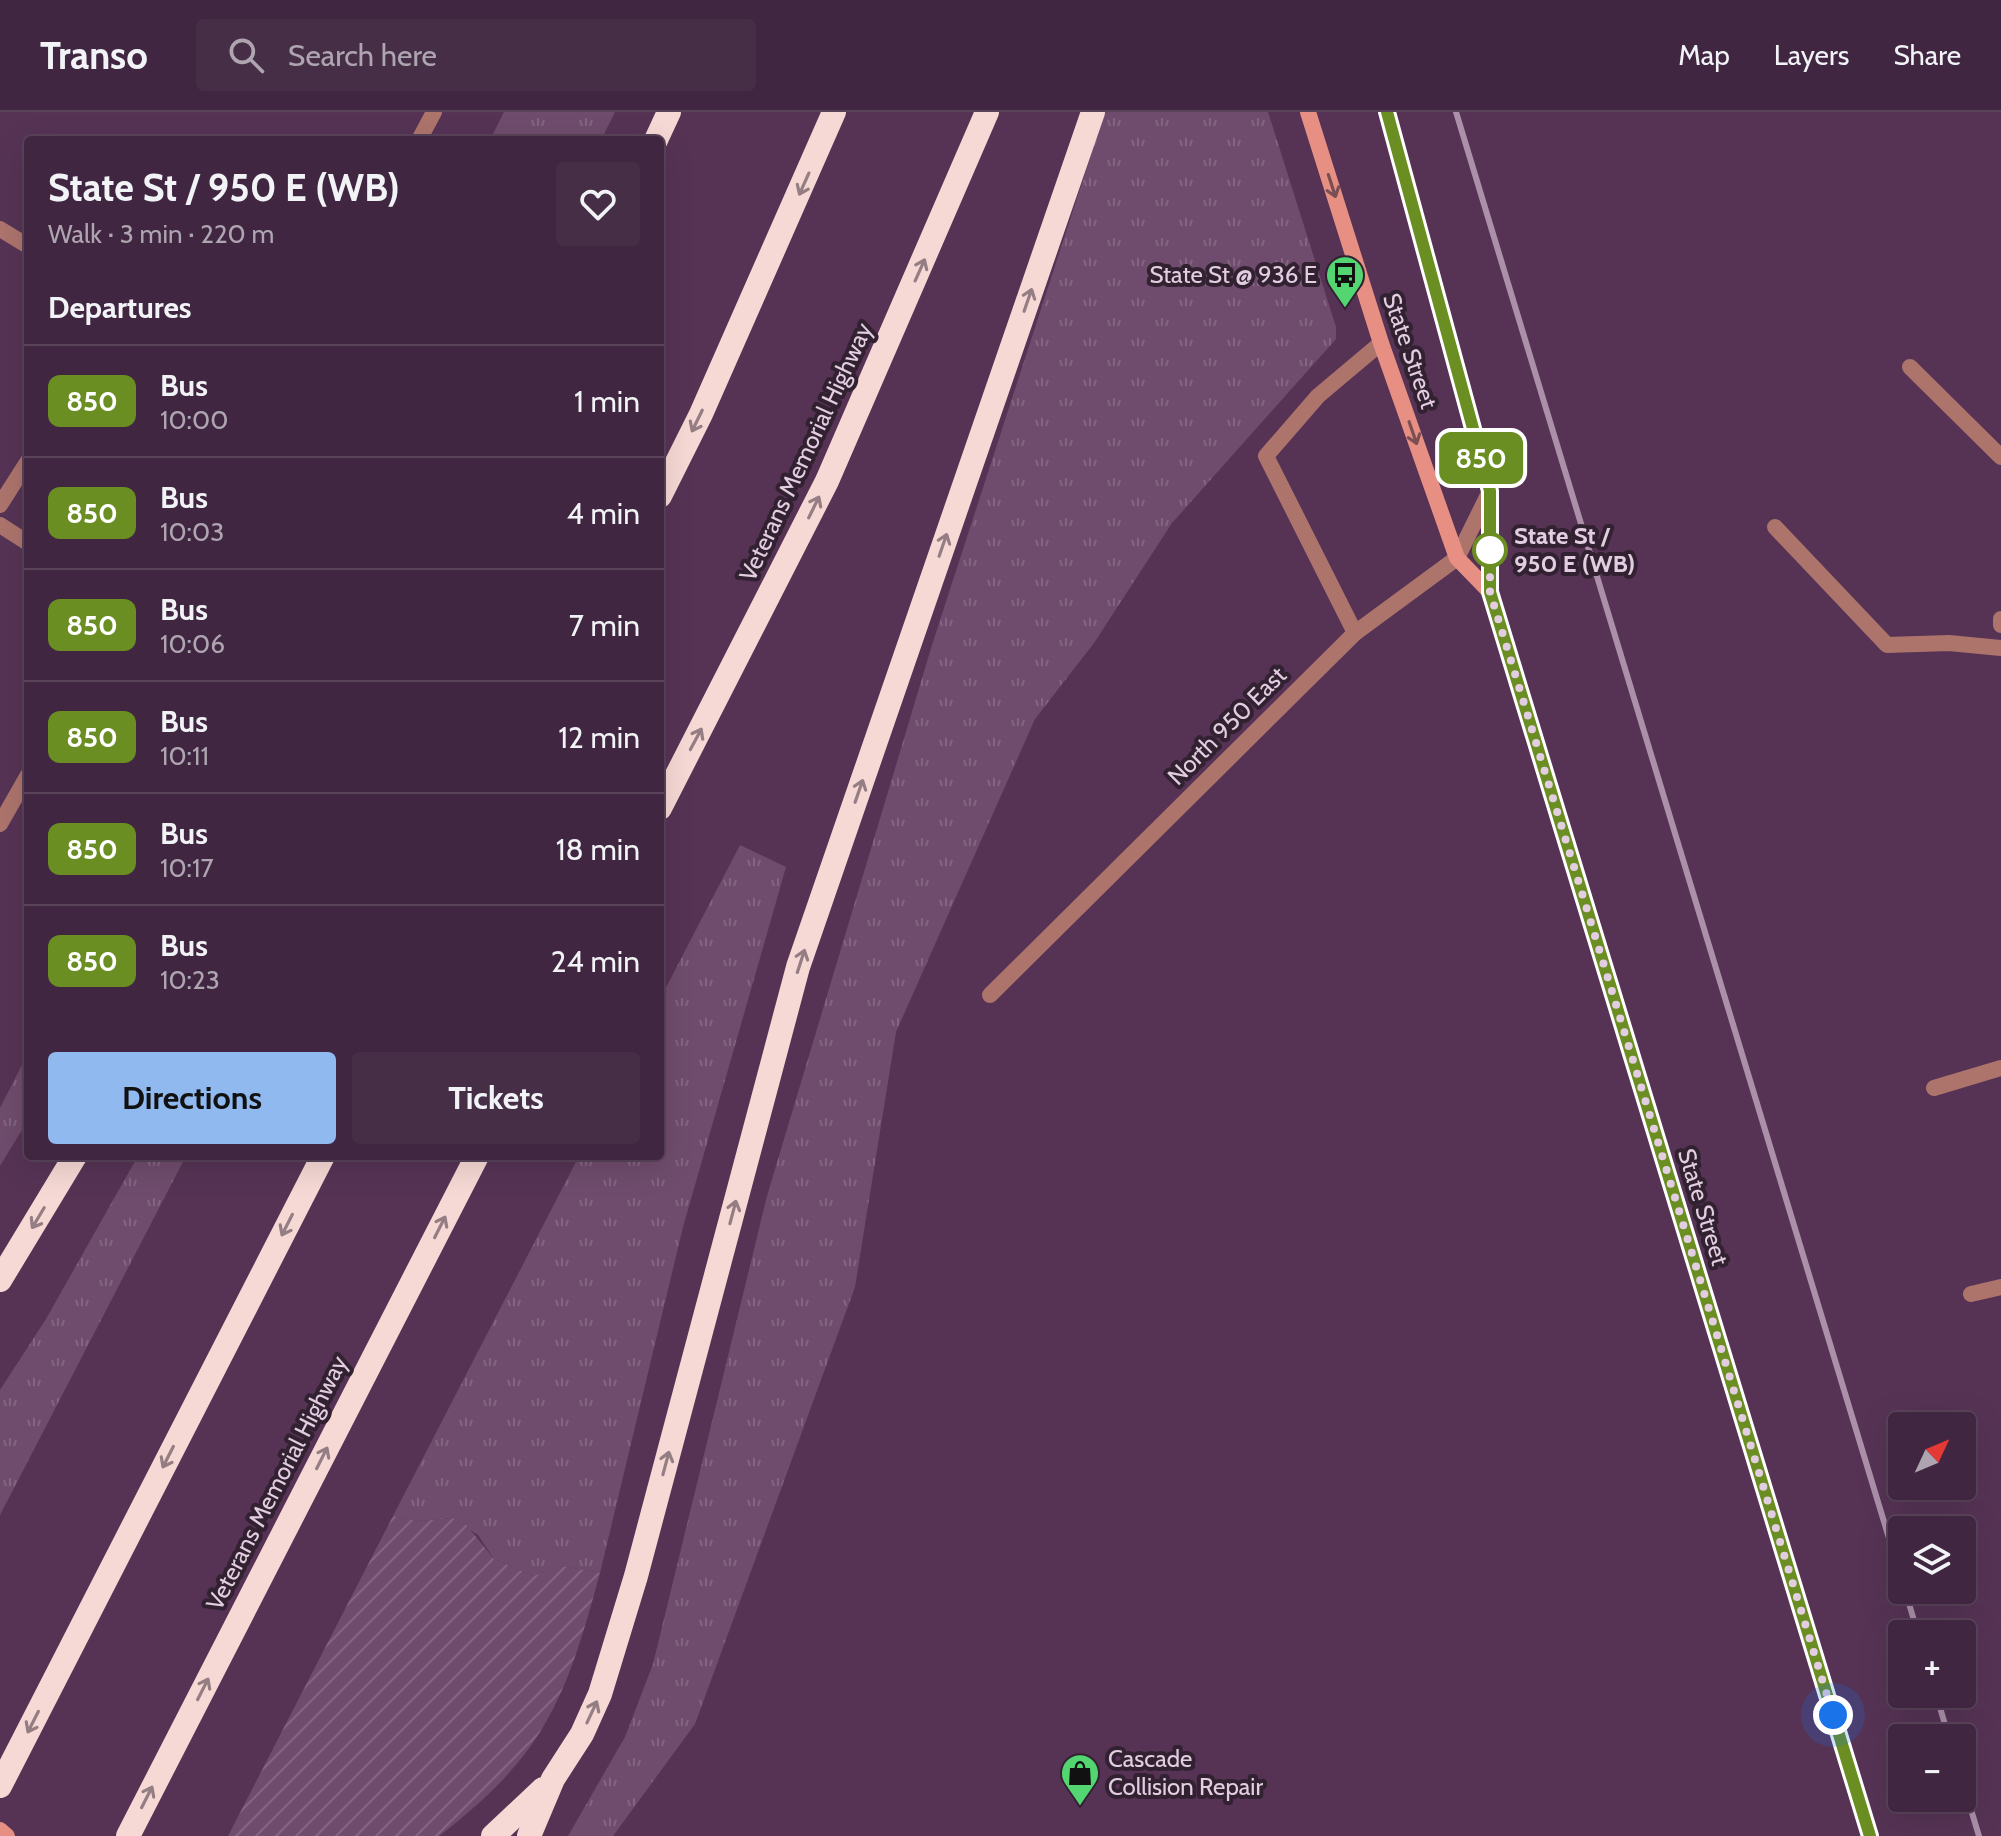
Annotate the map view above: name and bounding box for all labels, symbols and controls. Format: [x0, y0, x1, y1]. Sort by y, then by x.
search box [196, 19, 756, 91]
text: Transo [40, 32, 148, 79]
icon: search [224, 33, 268, 77]
text: Search here [288, 37, 437, 74]
text: Map [1678, 38, 1730, 72]
text: Layers [1774, 38, 1849, 72]
text: Share [1893, 38, 1961, 72]
button: heart [556, 162, 640, 246]
text: State St / 950 E (WB) [48, 164, 400, 211]
one-way arrow [795, 171, 810, 196]
one-way arrow [1325, 174, 1340, 199]
text: Walk · 3 min · 220 m [48, 218, 274, 250]
bus stop icon: State St @ 936 E [1324, 254, 1366, 309]
one-way arrow [914, 258, 929, 283]
place label: State St @ 936 E [1149, 260, 1317, 289]
one-way arrow [1022, 287, 1037, 312]
text: Departures [48, 289, 192, 326]
street label: State Street [1377, 289, 1444, 412]
street label: Veterans Memorial Highway [733, 318, 878, 585]
text: Bus [160, 367, 208, 404]
text: 1 min [574, 383, 640, 420]
text: 850 [66, 384, 118, 418]
text: 10:00 [160, 404, 228, 436]
one-way arrow [689, 409, 704, 433]
one-way arrow [1407, 421, 1421, 445]
line badge: 850 [1435, 432, 1527, 484]
text: 850 [1455, 441, 1507, 475]
text: Bus [160, 479, 208, 516]
text: 4 min [566, 495, 640, 532]
text: 850 [66, 496, 118, 530]
one-way arrow [807, 496, 822, 520]
text: 10:03 [160, 516, 224, 548]
place label: State St / 950 E (WB) [1514, 521, 1635, 578]
one-way arrow [937, 533, 952, 558]
marker: State St / 950 E (WB) [1473, 533, 1507, 567]
text: Bus [160, 591, 208, 628]
text: 7 min [569, 607, 640, 644]
text: 850 [66, 608, 118, 642]
text: 10:06 [160, 628, 225, 660]
street label: North 950 East [1161, 660, 1292, 791]
text: Bus [160, 703, 208, 740]
text: 12 min [558, 719, 640, 756]
text: 850 [66, 720, 118, 754]
one-way arrow [689, 727, 705, 751]
text: 10:11 [160, 740, 209, 772]
one-way arrow [852, 779, 867, 804]
text: Bus [160, 815, 208, 852]
text: 18 min [556, 831, 640, 868]
text: 850 [66, 832, 118, 866]
text: 10:17 [160, 852, 214, 884]
text: Bus [160, 927, 208, 964]
text: 24 min [551, 943, 640, 980]
text: 850 [66, 944, 118, 978]
one-way arrow [794, 948, 809, 973]
text: 10:23 [160, 964, 220, 996]
button: Directions [48, 1052, 336, 1144]
button: Tickets [352, 1052, 640, 1144]
street label: State Street [1672, 1145, 1735, 1269]
one-way arrow [726, 1199, 741, 1225]
one-way arrow [29, 1206, 45, 1229]
one-way arrow [278, 1213, 294, 1237]
one-way arrow [433, 1215, 449, 1239]
street label: Veterans Memorial Highway [200, 1351, 353, 1615]
north arrow [1888, 1412, 1976, 1500]
map controls [1888, 1412, 1976, 1812]
one-way arrow [160, 1444, 175, 1468]
one-way arrow [314, 1446, 330, 1470]
one-way arrow [659, 1450, 674, 1476]
button: layers [1888, 1516, 1976, 1604]
button: + [1888, 1620, 1976, 1708]
one-way arrow [196, 1678, 211, 1702]
your location [1813, 1695, 1853, 1735]
one-way arrow [585, 1700, 600, 1724]
one-way arrow [24, 1710, 40, 1734]
button: − [1888, 1724, 1976, 1812]
place label: Cascade Collision Repair [1108, 1744, 1263, 1801]
shop icon: Cascade Collision Repair [1059, 1752, 1101, 1807]
one-way arrow [140, 1786, 156, 1810]

